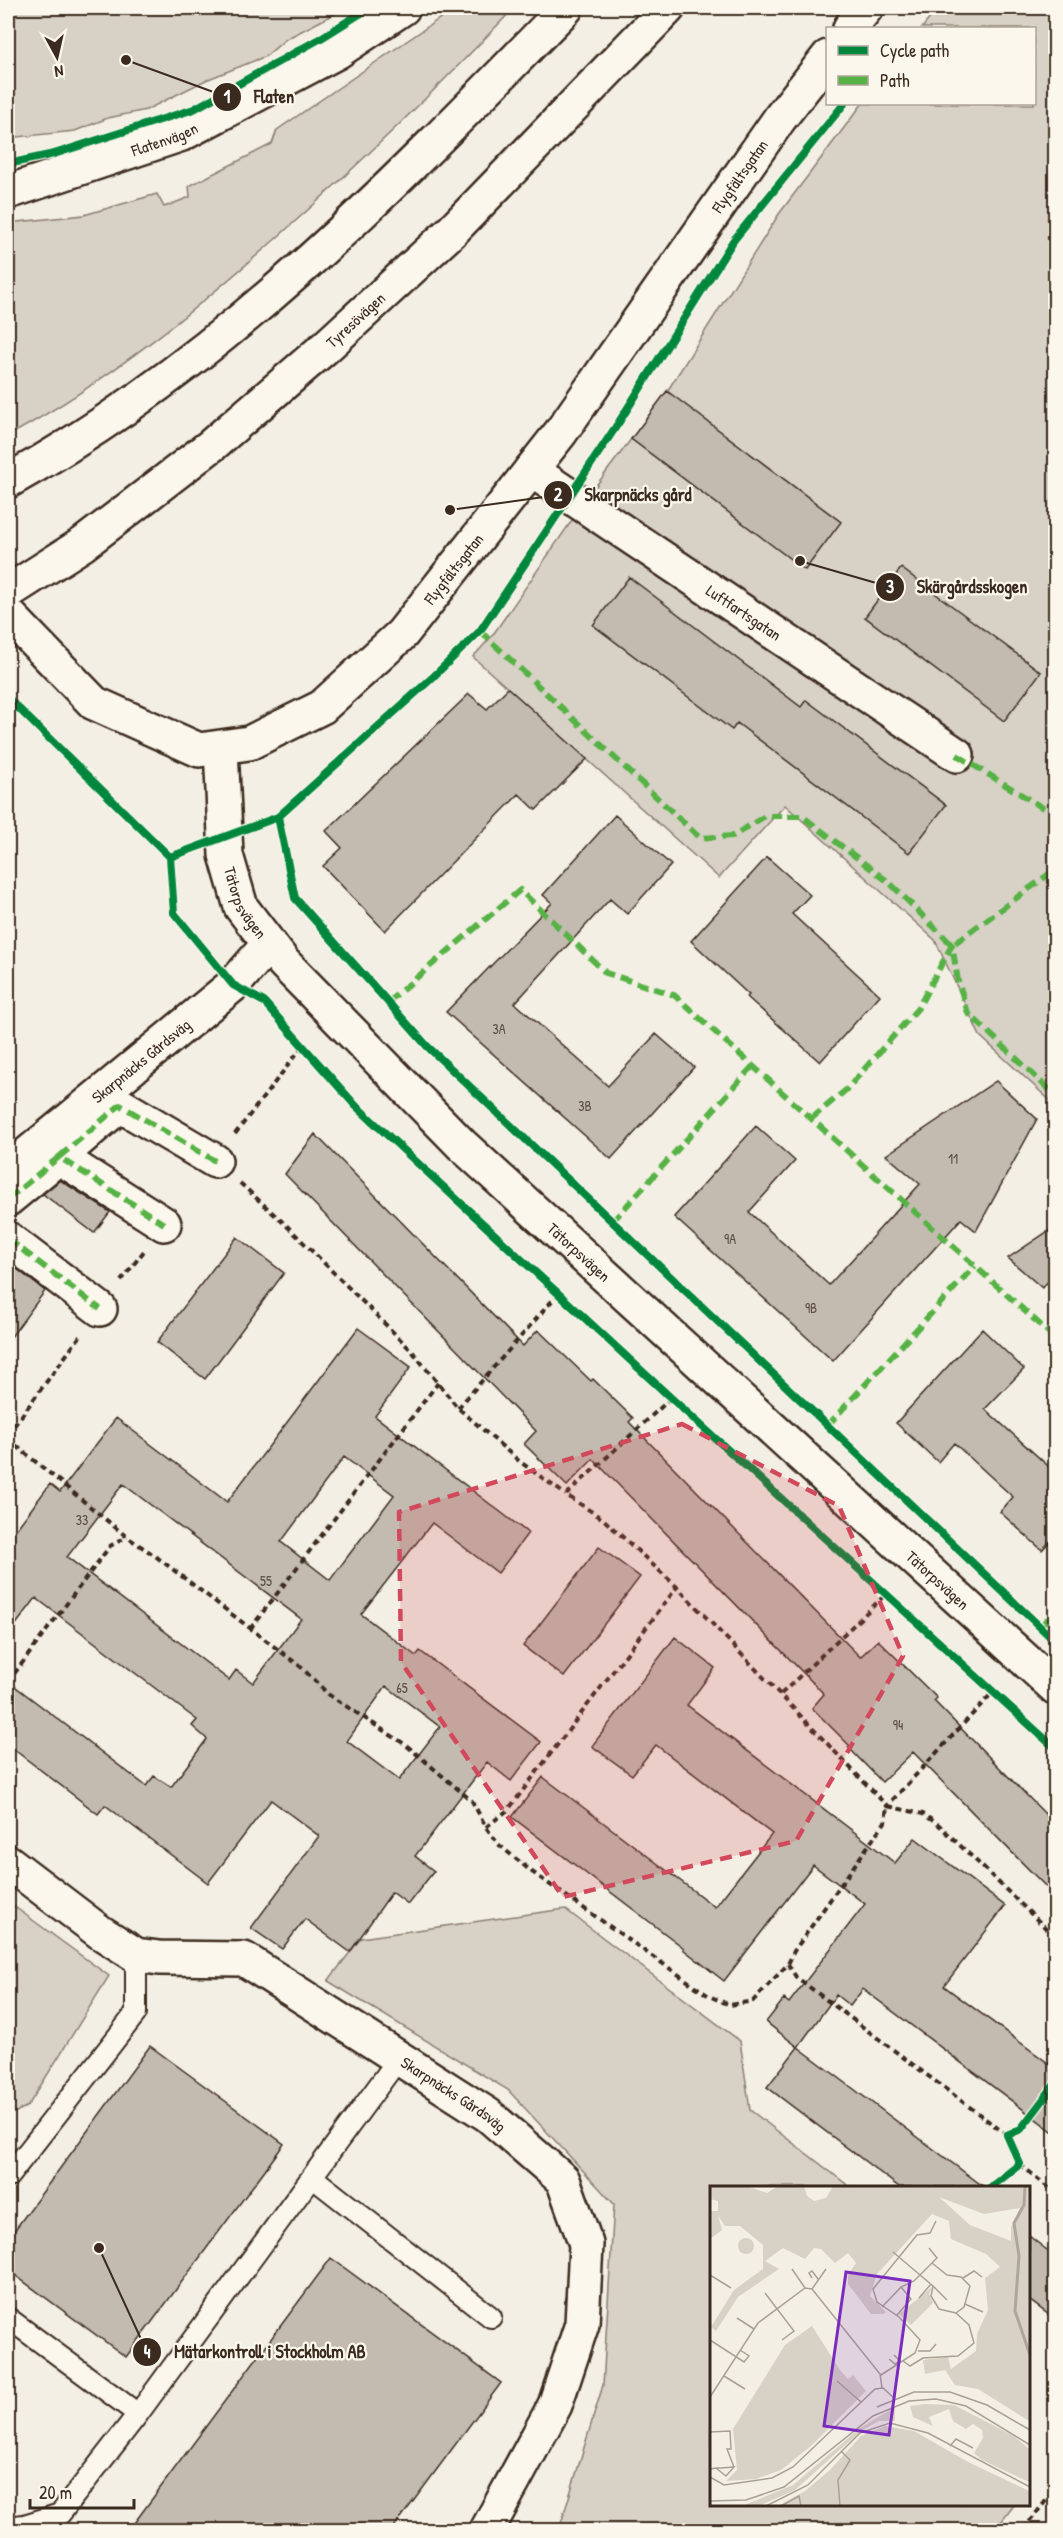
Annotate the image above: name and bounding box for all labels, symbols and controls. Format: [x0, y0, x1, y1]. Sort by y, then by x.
north arrow [27, 27, 87, 87]
legend [826, 27, 1036, 105]
text: Cycle path [880, 38, 950, 63]
text: N [53, 60, 65, 83]
text: Path [880, 68, 910, 93]
callout: Flaten [212, 79, 306, 115]
text: 1 [224, 84, 231, 109]
text: Flaten [253, 84, 294, 109]
street label: Flatenvägen [127, 117, 201, 162]
street label: Flygfältsgatan [706, 135, 773, 218]
street label: Tyresövägen [321, 287, 390, 353]
callout: Skarpnäcks gård [543, 477, 704, 513]
text: 2 [554, 482, 563, 507]
text: Skarpnäcks gård [584, 482, 692, 508]
street label: Flygfältsgatan [418, 529, 488, 610]
callout: Skärgårdsskogen [875, 569, 1039, 605]
text: 3 [886, 574, 894, 599]
text: Skärgårdsskogen [917, 574, 1027, 600]
street label: Luftfartsgatan [702, 579, 786, 645]
street label: Tätorpsvägen [219, 864, 272, 943]
street label: Skarpnäcks Gårdsväg [87, 1014, 195, 1108]
house number: 3A [492, 1019, 506, 1038]
house number: 3B [578, 1096, 592, 1115]
house number: 11 [948, 1149, 958, 1168]
street label: Tätorpsvägen [543, 1217, 615, 1287]
house number: 9A [724, 1229, 736, 1248]
house number: 9B [805, 1298, 817, 1317]
house number: 33 [76, 1510, 88, 1529]
street label: Tätorpsvägen [901, 1545, 974, 1614]
house number: 55 [260, 1571, 272, 1590]
house number: 65 [396, 1678, 408, 1697]
house number: 94 [893, 1715, 903, 1734]
street label: Skarpnäcks Gårdsväg [397, 2051, 511, 2137]
inset map [710, 2186, 1030, 2505]
callout: Mätarkontroll i Stockholm AB [132, 2334, 378, 2370]
text: 4 [144, 2339, 151, 2364]
text: Mätarkontroll i Stockholm AB [174, 2339, 366, 2364]
scale bar [30, 2472, 134, 2510]
text: 20 m [39, 2480, 72, 2505]

